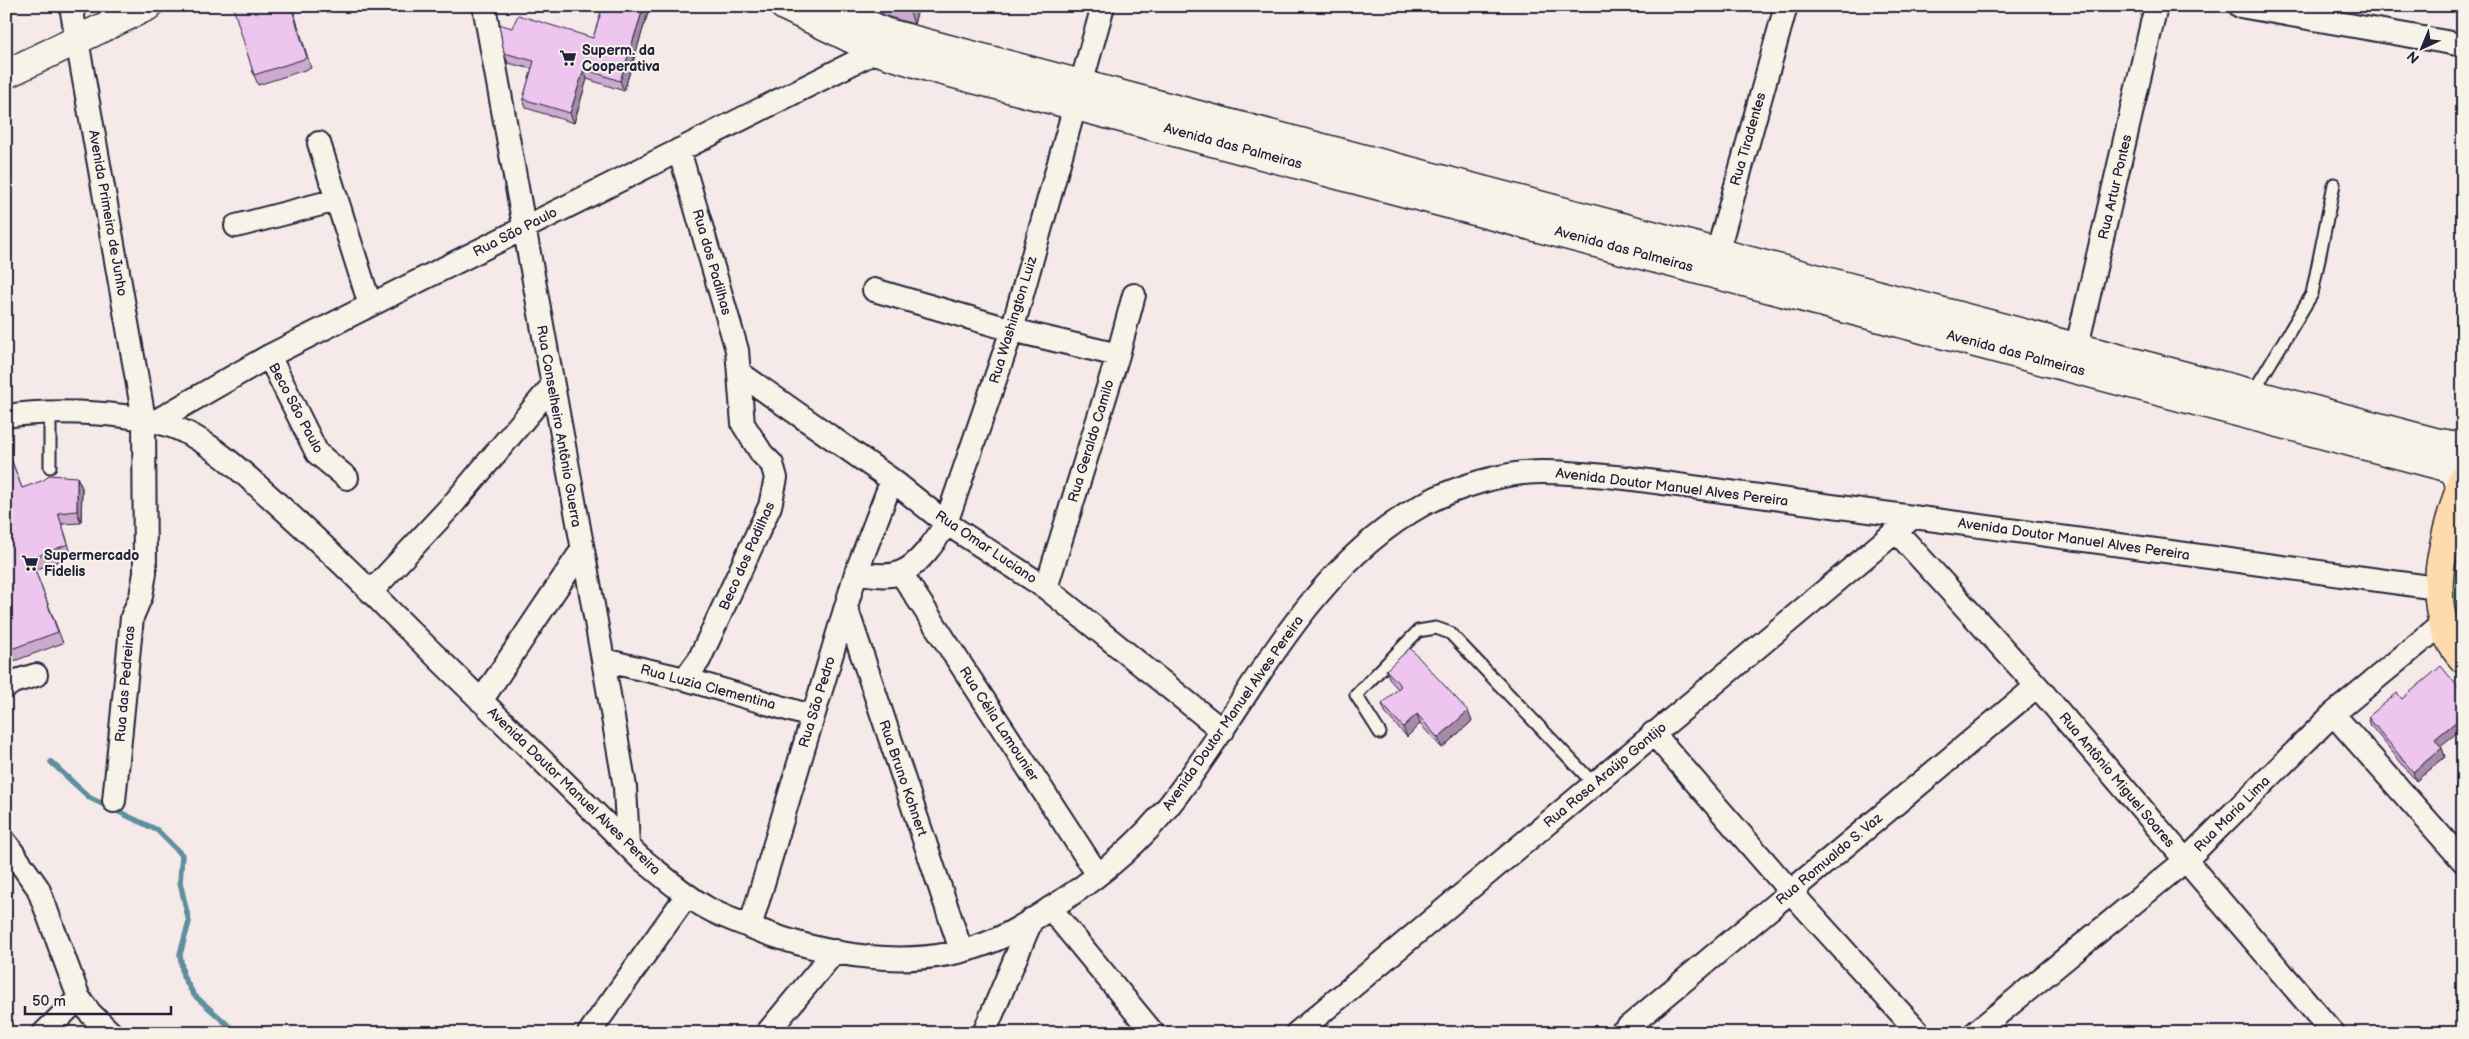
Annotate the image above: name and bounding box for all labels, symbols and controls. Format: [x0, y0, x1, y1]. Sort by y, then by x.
north arrow [2396, 22, 2446, 72]
place label: Superm. da Cooperativa [582, 42, 660, 75]
text: N [2404, 47, 2423, 67]
supermarket icon: Superm. da Cooperativa [558, 48, 578, 68]
street label: Rua Tiradentes [1727, 90, 1769, 188]
street label: Avenida das Palmeiras [1162, 119, 1304, 173]
street label: Avenida Primeiro de Junho [85, 128, 131, 298]
street label: Rua Artur Pontes [2095, 133, 2135, 241]
street label: Rua São Paulo [470, 203, 560, 261]
street label: Rua dos Padilhas [689, 207, 735, 317]
street label: Avenida das Palmeiras [1553, 222, 1695, 276]
street label: Rua Washington Luiz [986, 254, 1041, 386]
street label: Rua Conselheiro Antônio Guerra [533, 324, 585, 528]
street label: Avenida das Palmeiras [1945, 326, 2087, 380]
street label: Beco São Paulo [265, 360, 327, 456]
street label: Rua Geraldo Camilo [1064, 378, 1118, 504]
street label: Avenida Doutor Manuel Alves Pereira [1555, 464, 1789, 510]
street label: Beco dos Padilhas [715, 499, 779, 613]
street label: Rua Omar Luciano [932, 507, 1040, 587]
street label: Avenida Doutor Manuel Alves Pereira [1957, 514, 2191, 564]
place label: Supermercado Fidelis [44, 547, 139, 580]
supermarket icon: Supermercado Fidelis [20, 553, 40, 573]
street label: Avenida Doutor Manuel Alves Pereira [1159, 612, 1307, 814]
street label: Rua das Pedreiras [111, 625, 139, 743]
street label: Rua São Pedro [795, 654, 839, 750]
street label: Rua Luzia Clementina [638, 661, 778, 713]
street label: Rua Célia Lamounier [956, 664, 1043, 785]
street label: Avenida Doutor Manuel Alves Pereira [484, 704, 664, 878]
street label: Rua Antônio Miguel Soares [2056, 709, 2179, 851]
street label: Rua Bruno Kohnert [875, 718, 931, 839]
street label: Rua Rosa Araújo Gontijo [1540, 719, 1670, 831]
street label: Rua Maria Lima [2191, 772, 2274, 855]
street label: Rua Romualdo S. Vaz [1772, 809, 1886, 908]
scale bar [25, 984, 171, 1016]
text: 50 m [32, 992, 66, 1011]

